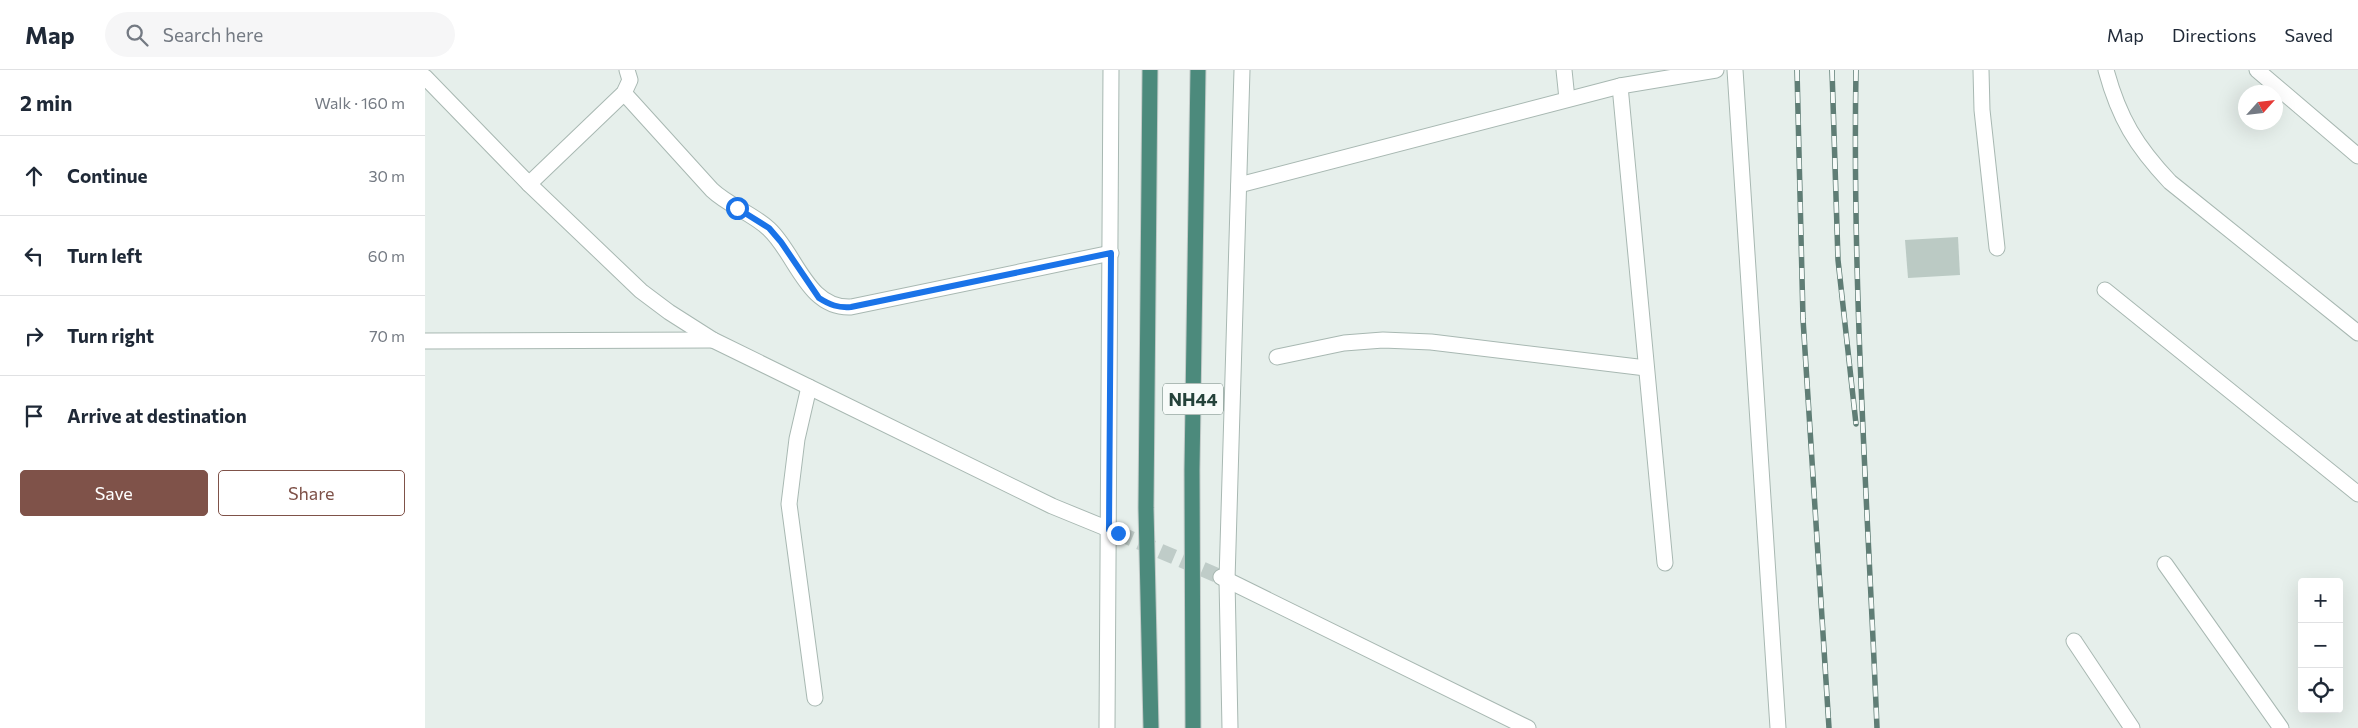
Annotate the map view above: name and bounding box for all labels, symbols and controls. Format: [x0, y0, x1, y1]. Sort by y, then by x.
search box [105, 12, 455, 57]
text: Map [25, 20, 75, 49]
icon: search [123, 21, 151, 49]
text: Search here [163, 23, 263, 46]
text: Map [2107, 24, 2144, 46]
text: Directions [2172, 24, 2256, 46]
text: Saved [2284, 24, 2333, 46]
north arrow [2238, 85, 2283, 130]
text: 2 min [20, 90, 72, 115]
text: Walk · 160 m [315, 93, 405, 112]
icon: ahead [20, 162, 48, 190]
text: Continue [67, 164, 147, 187]
text: 30 m [368, 166, 405, 185]
route start [726, 197, 749, 220]
icon: left [20, 242, 48, 270]
text: Turn left [67, 244, 142, 267]
text: 60 m [368, 246, 405, 265]
icon: right [20, 322, 48, 350]
text: Turn right [67, 324, 154, 347]
text: 70 m [369, 326, 405, 345]
road number: NH44 [1163, 384, 1223, 414]
icon: arrive [20, 402, 48, 430]
text: Arrive at destination [67, 404, 247, 427]
button: Save [20, 470, 208, 516]
button: Share [218, 470, 405, 516]
route end [1107, 522, 1130, 545]
map controls [2298, 578, 2343, 713]
button: + [2298, 578, 2343, 623]
button: − [2298, 623, 2343, 668]
button: locate [2298, 668, 2343, 713]

